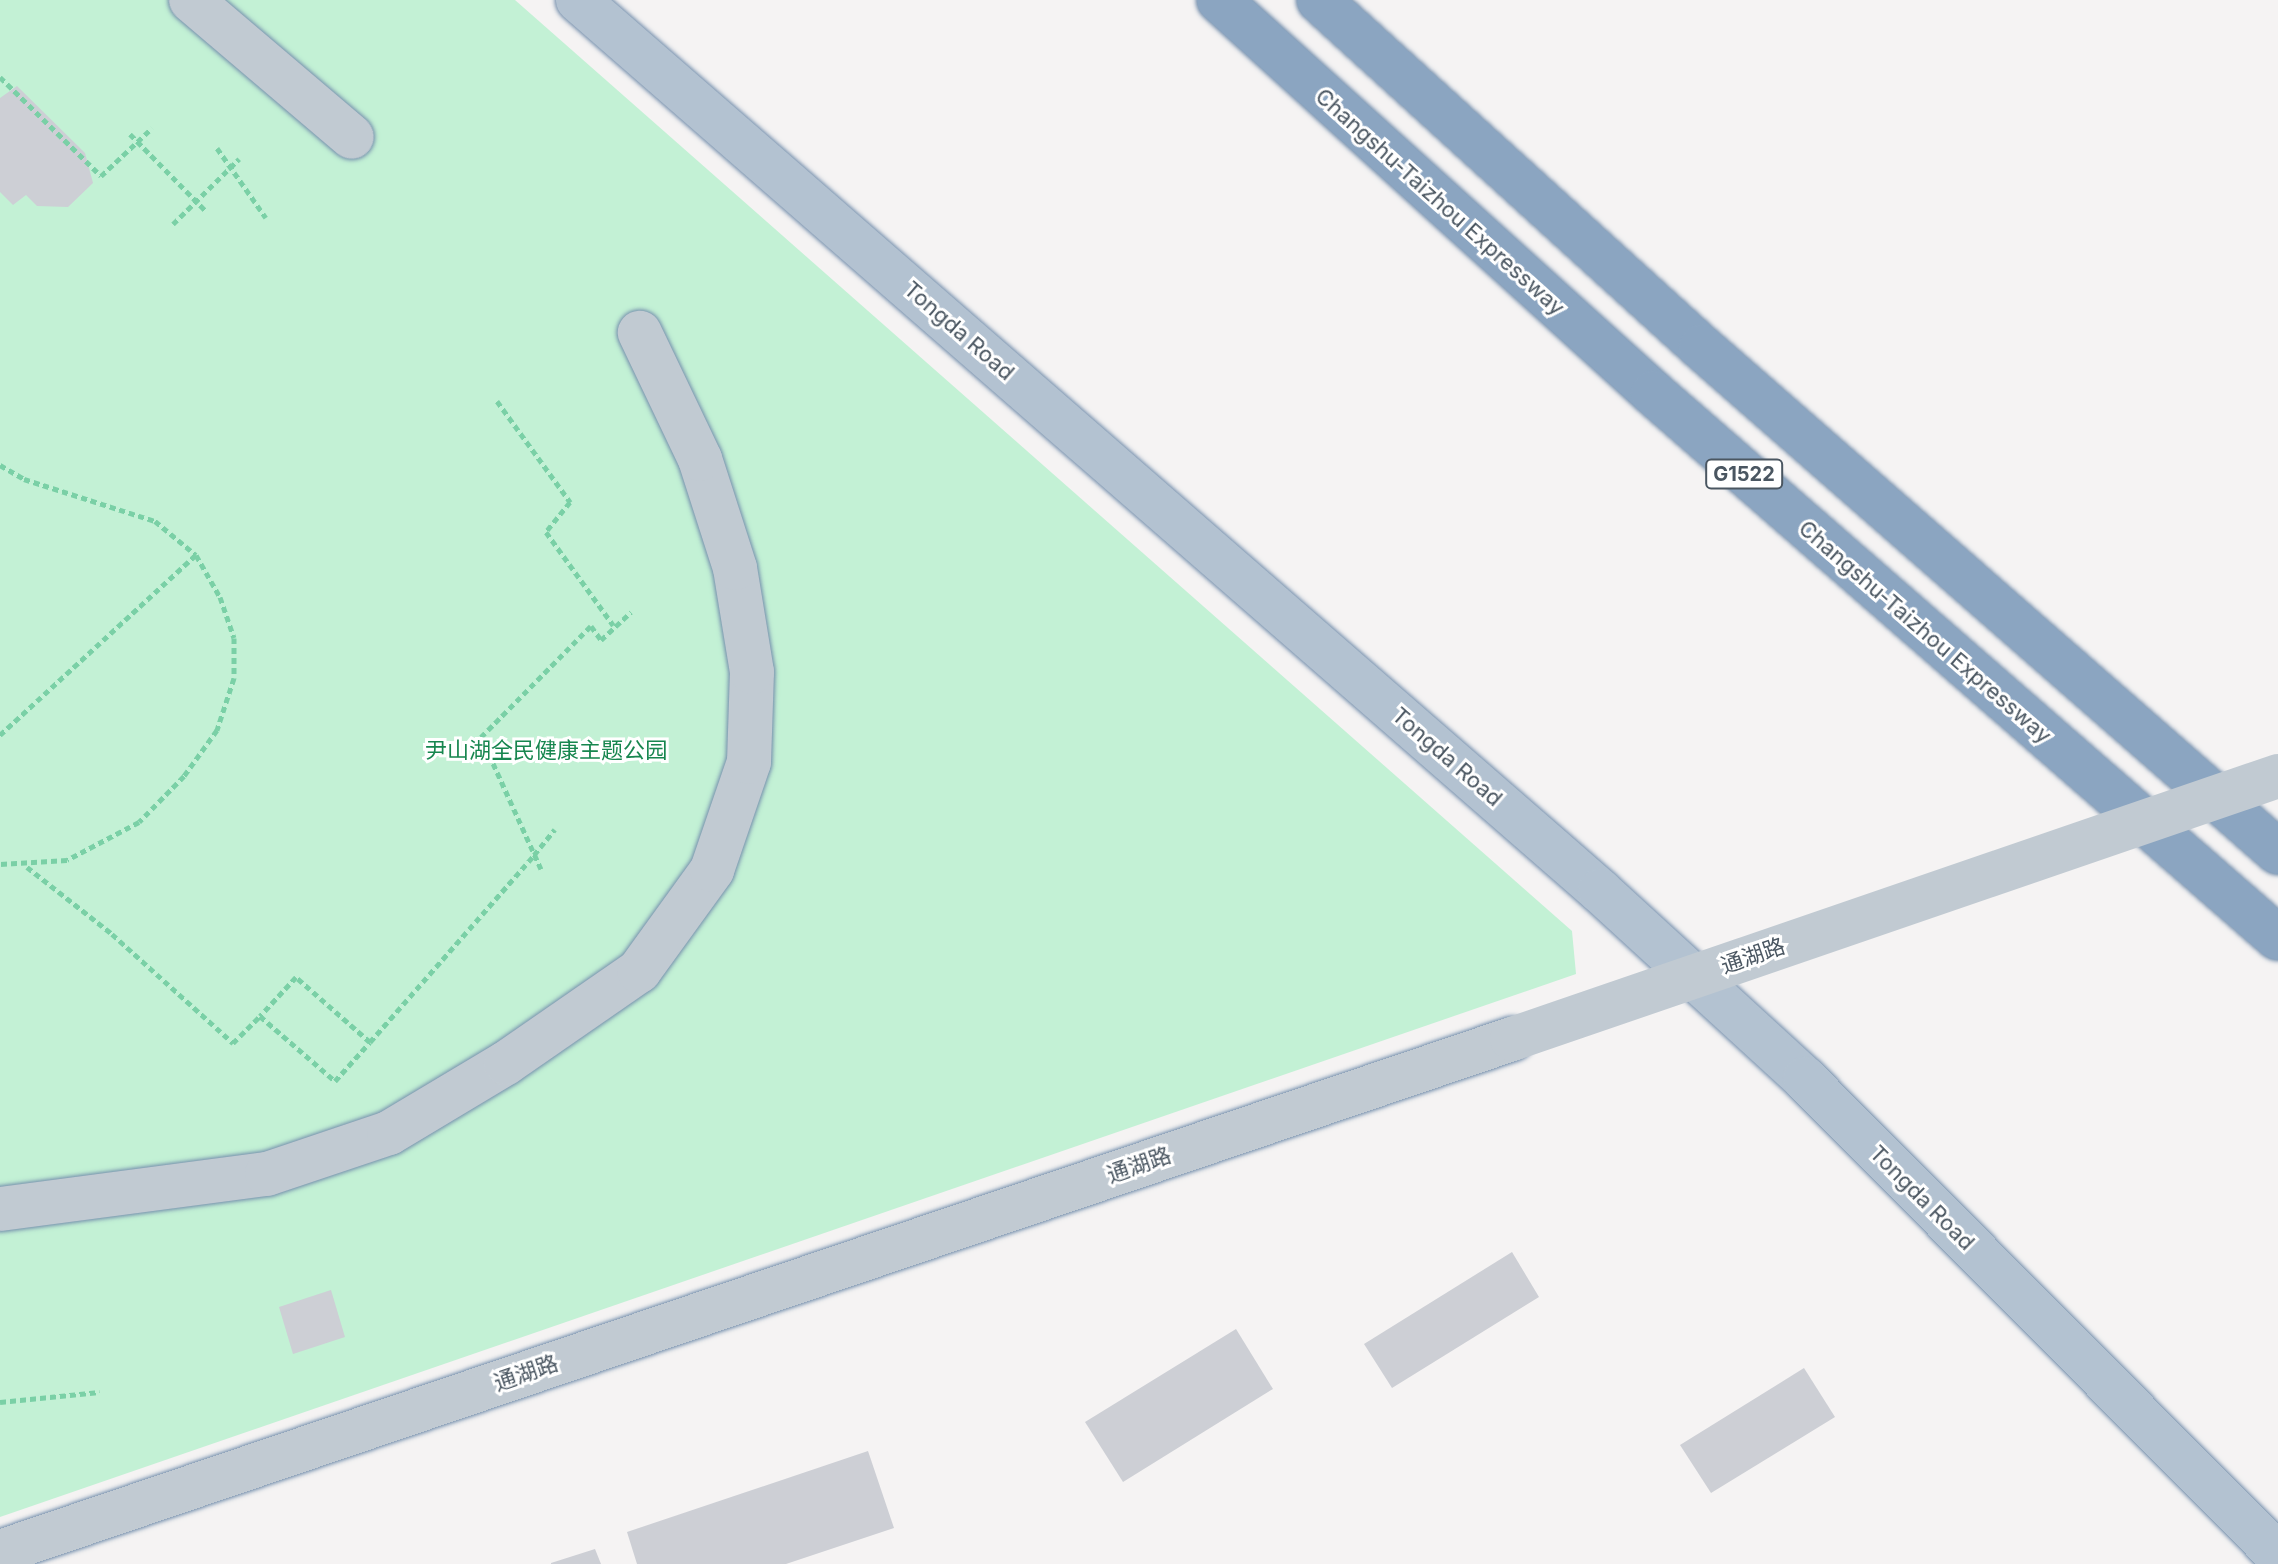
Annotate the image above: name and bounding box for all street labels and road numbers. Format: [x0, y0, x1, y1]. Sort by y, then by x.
street label: Changshu-Taizhou Expressway [1310, 83, 1570, 321]
street label: Tongda Road [899, 276, 1019, 386]
road number: G1522 [1704, 458, 1784, 490]
street label: Changshu-Taizhou Expressway [1793, 515, 2057, 749]
street label: Tongda Road [1387, 702, 1507, 812]
street label: 通湖路 [1718, 933, 1788, 979]
street label: Tongda Road [1864, 1140, 1980, 1256]
street label: 通湖路 [1104, 1142, 1174, 1188]
street label: 通湖路 [491, 1350, 561, 1396]

